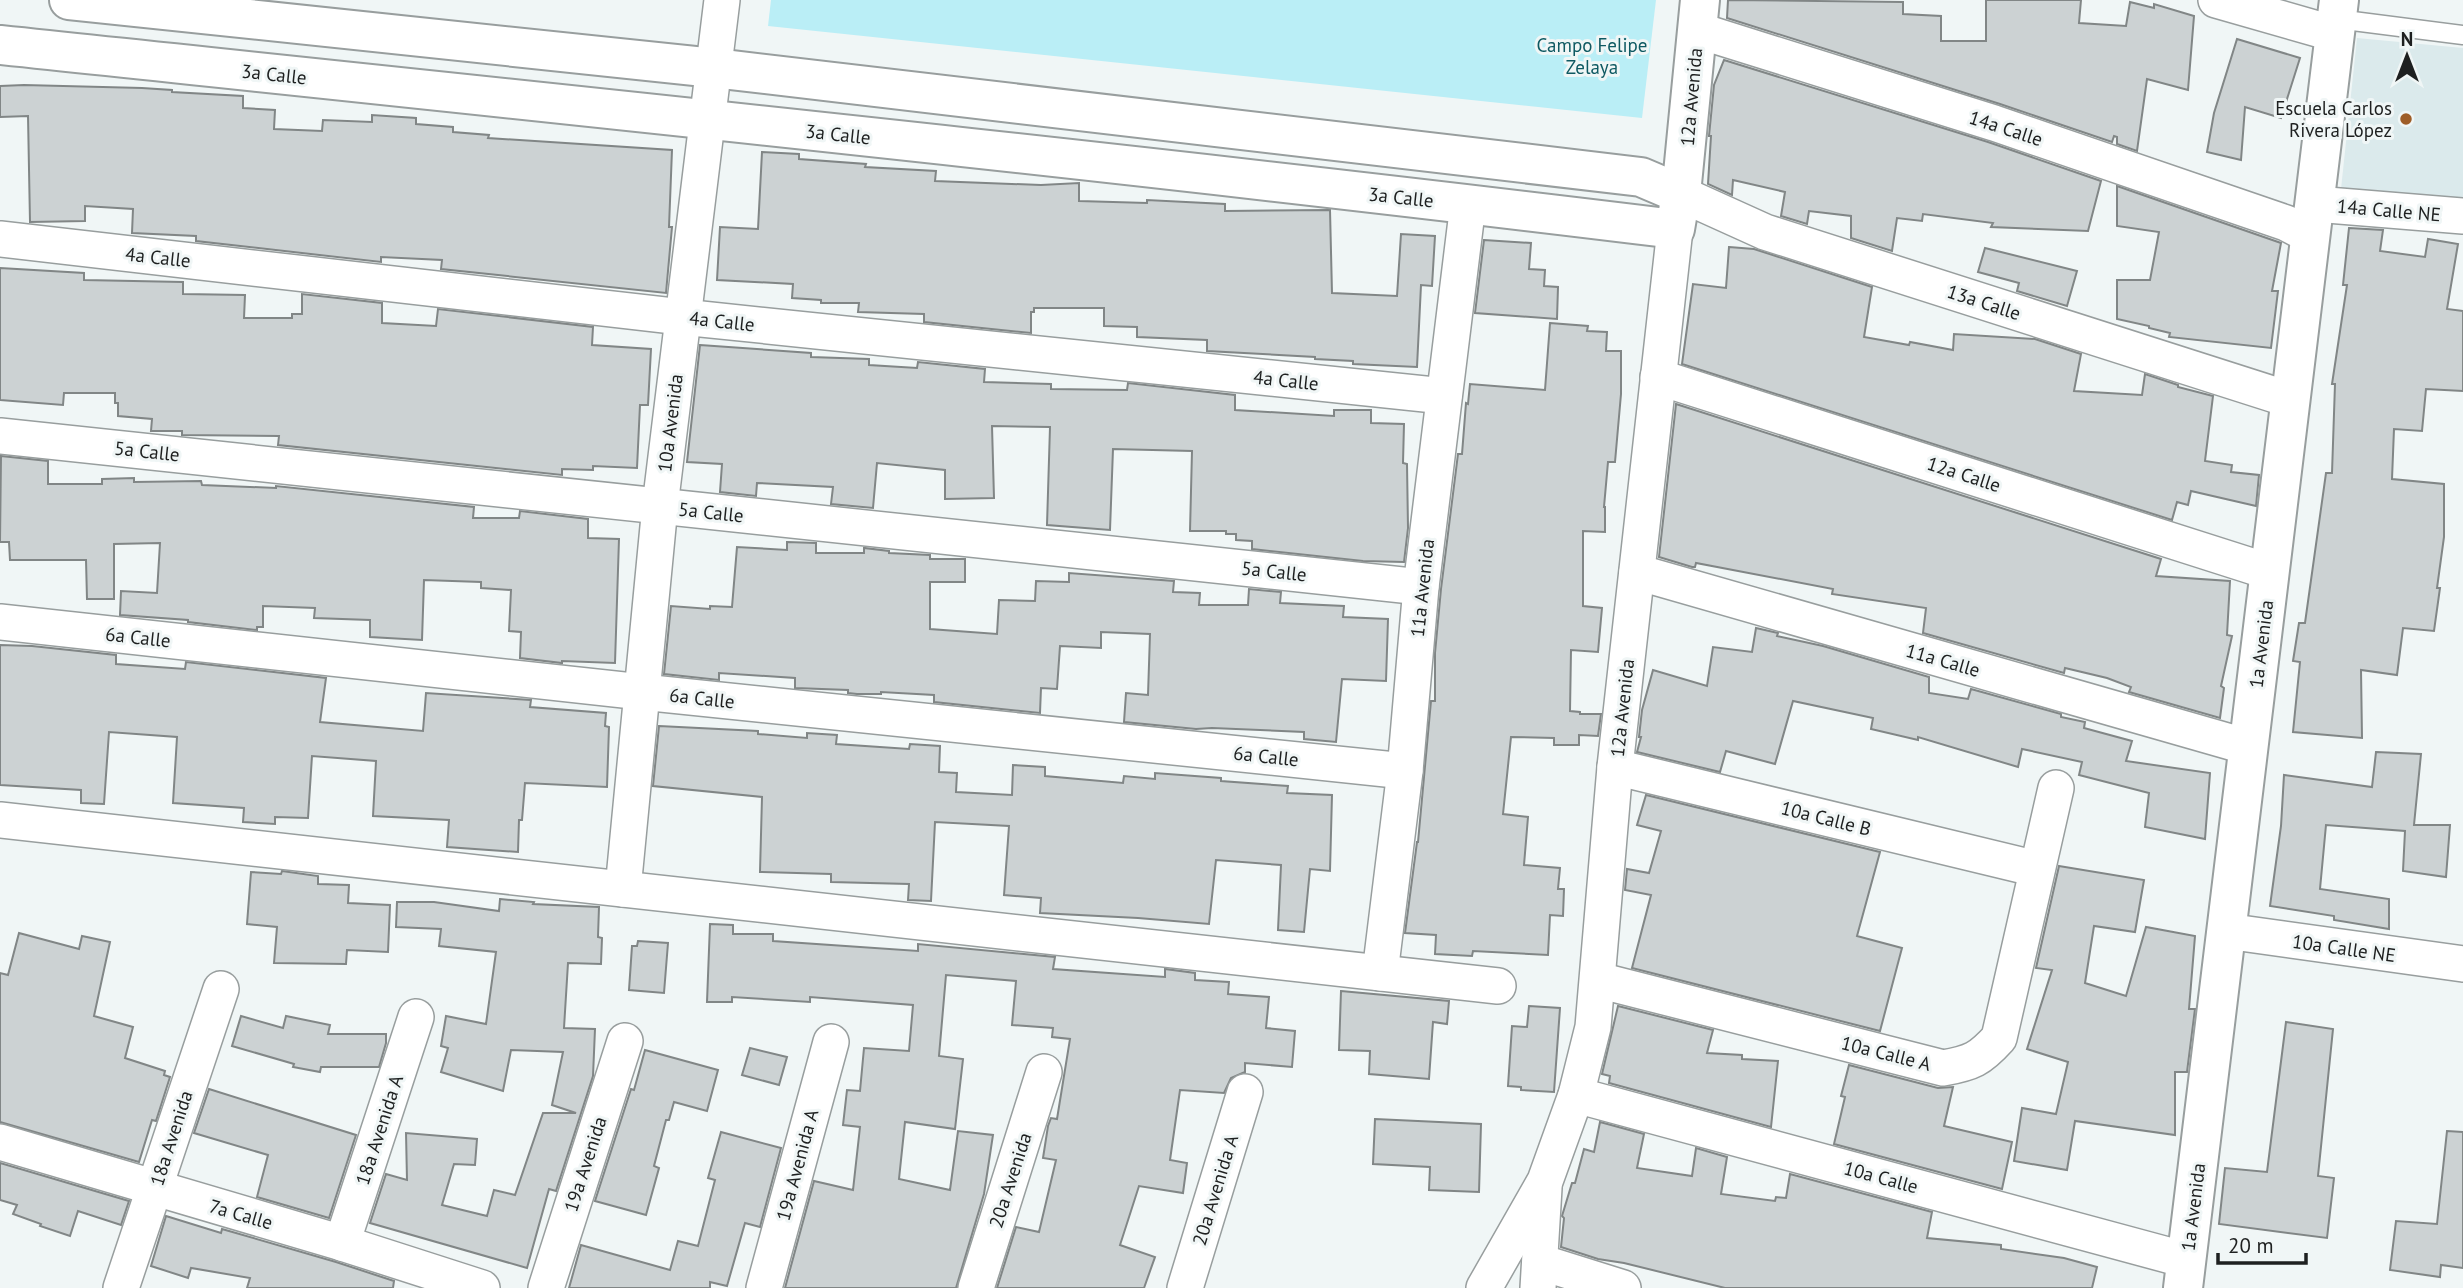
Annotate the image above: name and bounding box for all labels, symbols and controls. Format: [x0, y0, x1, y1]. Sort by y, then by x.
north arrow [2372, 21, 2442, 91]
text: N [2401, 27, 2413, 51]
park label: Campo Felipe Zelaya [1537, 33, 1647, 79]
street label: 12a Avenida [1675, 47, 1707, 147]
street label: 3a Calle [240, 59, 308, 89]
place label: Escuela Carlos Rivera López [2275, 96, 2392, 142]
street label: 14a Calle [1966, 105, 2046, 151]
marker: Escuela Carlos Rivera López [2398, 111, 2414, 127]
street label: 3a Calle [804, 119, 872, 149]
street label: 3a Calle [1367, 182, 1435, 212]
street label: 14a Calle NE [2336, 194, 2442, 226]
street label: 4a Calle [124, 242, 192, 272]
street label: 13a Calle [1944, 279, 2024, 325]
street label: 4a Calle [688, 306, 756, 336]
street label: 4a Calle [1252, 365, 1320, 395]
street label: 10a Avenida [652, 373, 688, 473]
street label: 5a Calle [113, 436, 181, 466]
street label: 12a Calle [1924, 451, 2004, 497]
street label: 5a Calle [677, 497, 745, 527]
street label: 11a Avenida [1405, 538, 1439, 638]
street label: 5a Calle [1240, 556, 1308, 586]
street label: 1a Avenida [2244, 599, 2278, 689]
street label: 6a Calle [104, 622, 172, 652]
street label: 11a Calle [1903, 638, 1983, 682]
street label: 12a Avenida [1605, 658, 1639, 758]
street label: 6a Calle [668, 683, 736, 713]
street label: 6a Calle [1232, 741, 1300, 771]
street label: 10a Calle B [1778, 795, 1874, 841]
street label: 10a Calle NE [2291, 929, 2397, 967]
street label: 10a Calle A [1839, 1030, 1933, 1076]
street label: 18a Avenida A [350, 1072, 408, 1188]
street label: 18a Avenida [144, 1087, 198, 1189]
street label: 19a Avenida A [771, 1107, 823, 1223]
street label: 19a Avenida [558, 1113, 612, 1215]
street label: 20a Avenida [983, 1129, 1037, 1231]
street label: 20a Avenida A [1187, 1132, 1243, 1248]
street label: 10a Calle [1841, 1156, 1921, 1198]
street label: 1a Avenida [2176, 1162, 2210, 1252]
street label: 7a Calle [207, 1194, 275, 1234]
scale bar [2218, 1222, 2306, 1266]
text: 20 m [2228, 1232, 2274, 1259]

